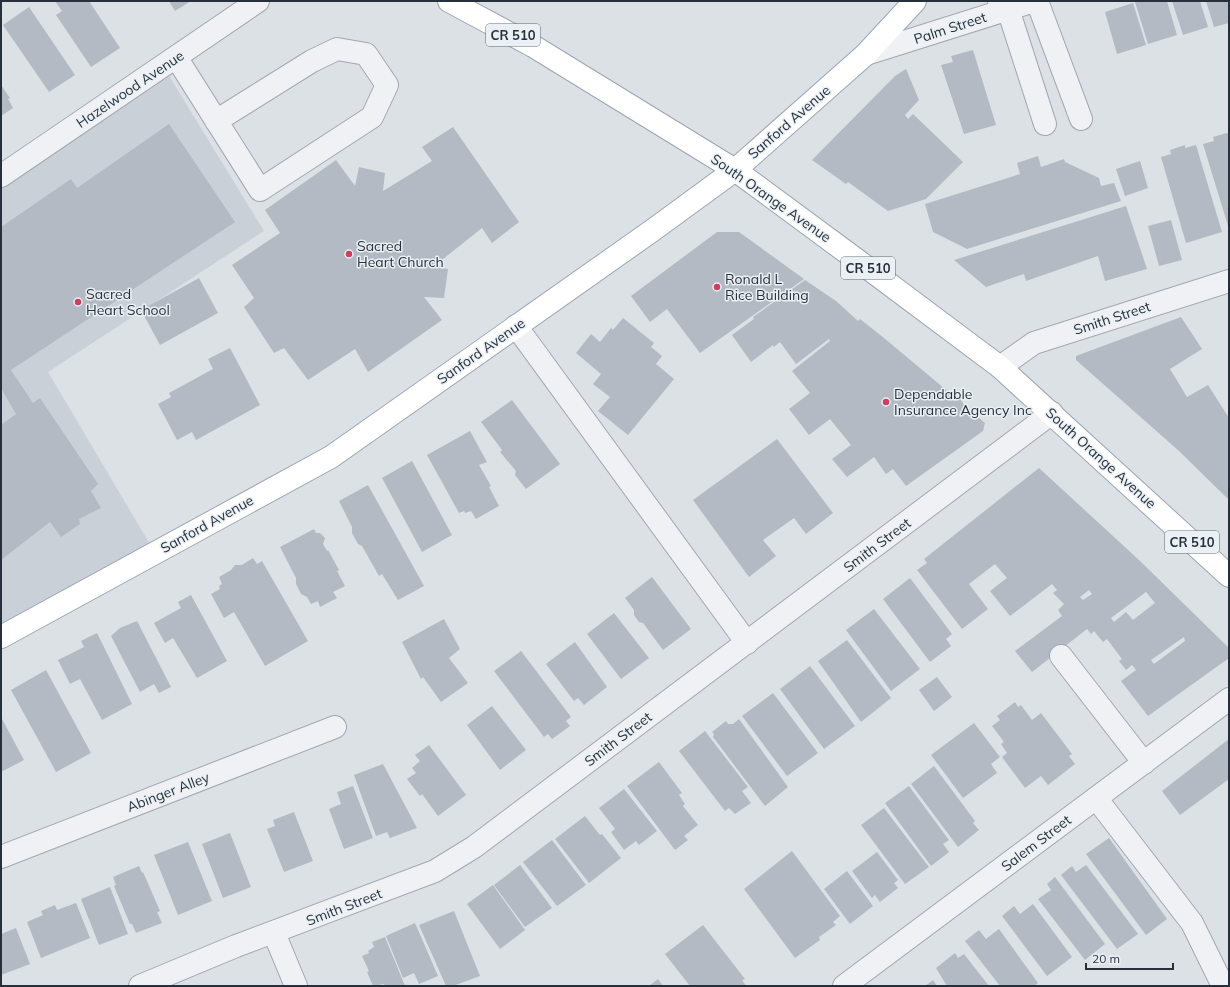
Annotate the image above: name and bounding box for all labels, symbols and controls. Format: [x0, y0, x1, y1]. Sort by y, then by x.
street label: Palm Street [911, 8, 989, 48]
road number: CR 510 [486, 24, 540, 46]
street label: Hazelwood Avenue [73, 46, 187, 132]
street label: Sanford Avenue [744, 81, 834, 163]
street label: South Orange Avenue [707, 150, 835, 246]
place label: Sacred Heart Church [357, 237, 444, 271]
marker: Sacred Heart Church [344, 249, 354, 259]
road number: CR 510 [841, 257, 895, 279]
place label: Ronald L Rice Building [725, 270, 809, 304]
marker: Ronald L Rice Building [712, 282, 722, 292]
place label: Sacred Heart School [86, 285, 170, 319]
marker: Sacred Heart School [73, 297, 83, 307]
street label: Smith Street [1071, 297, 1153, 339]
street label: Sanford Avenue [433, 314, 529, 388]
place label: Dependable Insurance Agency Inc [894, 385, 1032, 419]
marker: Dependable Insurance Agency Inc [881, 397, 891, 407]
street label: South Orange Avenue [1042, 404, 1160, 512]
street label: Sanford Avenue [157, 491, 257, 557]
street label: Smith Street [840, 514, 914, 576]
road number: CR 510 [1165, 531, 1219, 553]
street label: Smith Street [581, 708, 655, 770]
street label: Abinger Alley [124, 768, 212, 816]
street label: Salem Street [998, 811, 1075, 875]
street label: Smith Street [304, 884, 385, 930]
scale bar [1086, 945, 1173, 971]
text: 20 m [1092, 951, 1120, 966]

